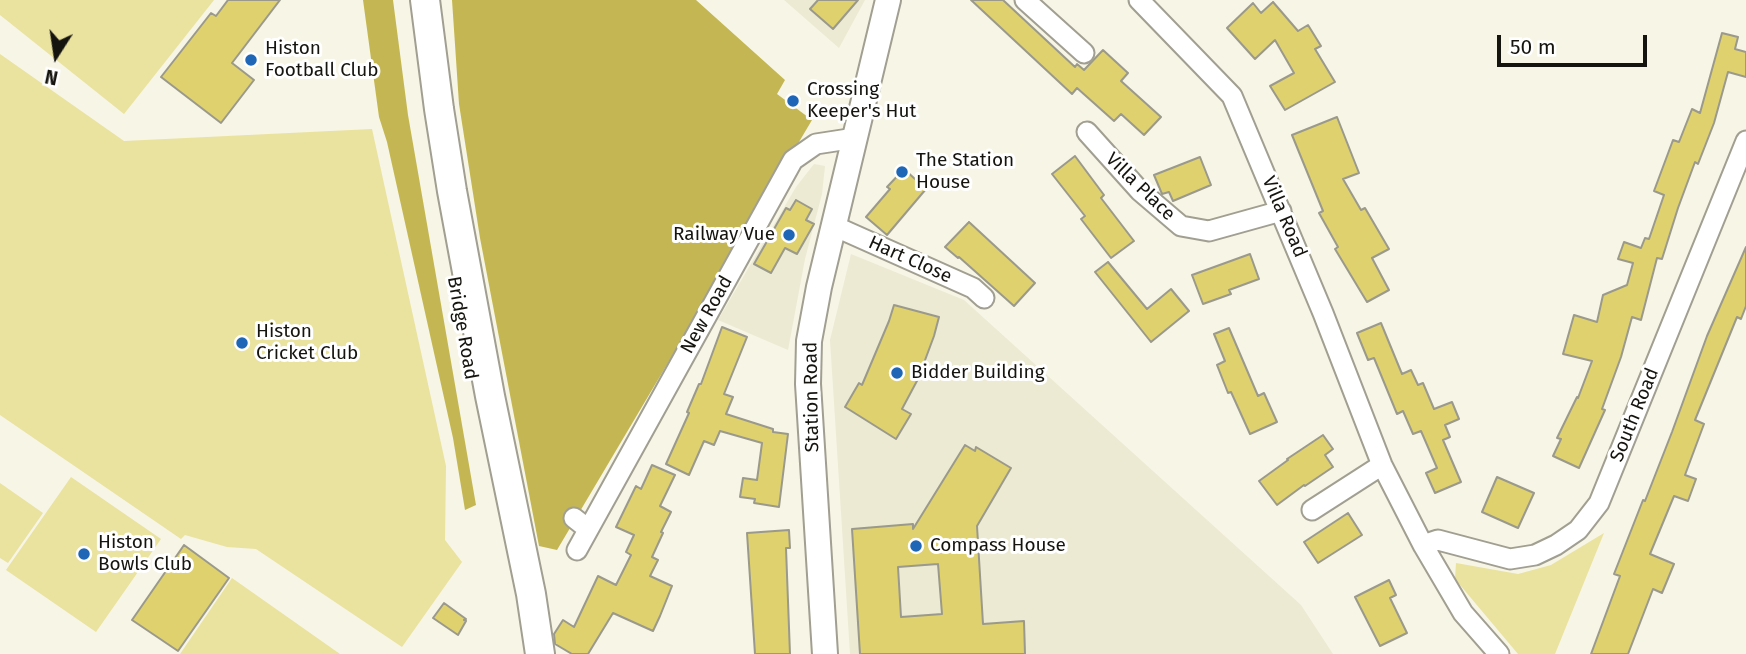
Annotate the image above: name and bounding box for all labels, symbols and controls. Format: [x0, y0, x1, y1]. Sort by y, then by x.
north arrow [21, 21, 91, 91]
scale bar [1501, 21, 1652, 65]
text: 50 m [1510, 34, 1556, 60]
place label: Histon Football Club [265, 38, 378, 82]
marker: Histon Football Club [243, 52, 259, 68]
text: N [43, 64, 60, 90]
place label: Crossing Keeper's Hut [807, 79, 916, 123]
marker: Crossing Keeper's Hut [785, 93, 801, 109]
street label: Villa Place [1100, 148, 1180, 226]
place label: The Station House [916, 150, 1014, 194]
marker: The Station House [894, 164, 910, 180]
street label: Villa Road [1257, 173, 1311, 261]
place label: Railway Vue [673, 224, 775, 246]
marker: Railway Vue [781, 227, 797, 243]
street label: Hart Close [865, 232, 955, 288]
street label: New Road [676, 272, 738, 358]
street label: Bridge Road [442, 275, 482, 381]
place label: Histon Cricket Club [256, 321, 358, 365]
marker: Histon Cricket Club [234, 335, 250, 351]
street label: Station Road [800, 341, 824, 453]
place label: Bidder Building [911, 362, 1045, 384]
marker: Bidder Building [889, 365, 905, 381]
street label: South Road [1606, 365, 1664, 465]
place label: Histon Bowls Club [98, 532, 192, 576]
place label: Compass House [930, 535, 1066, 557]
marker: Compass House [908, 538, 924, 554]
marker: Histon Bowls Club [76, 546, 92, 562]

